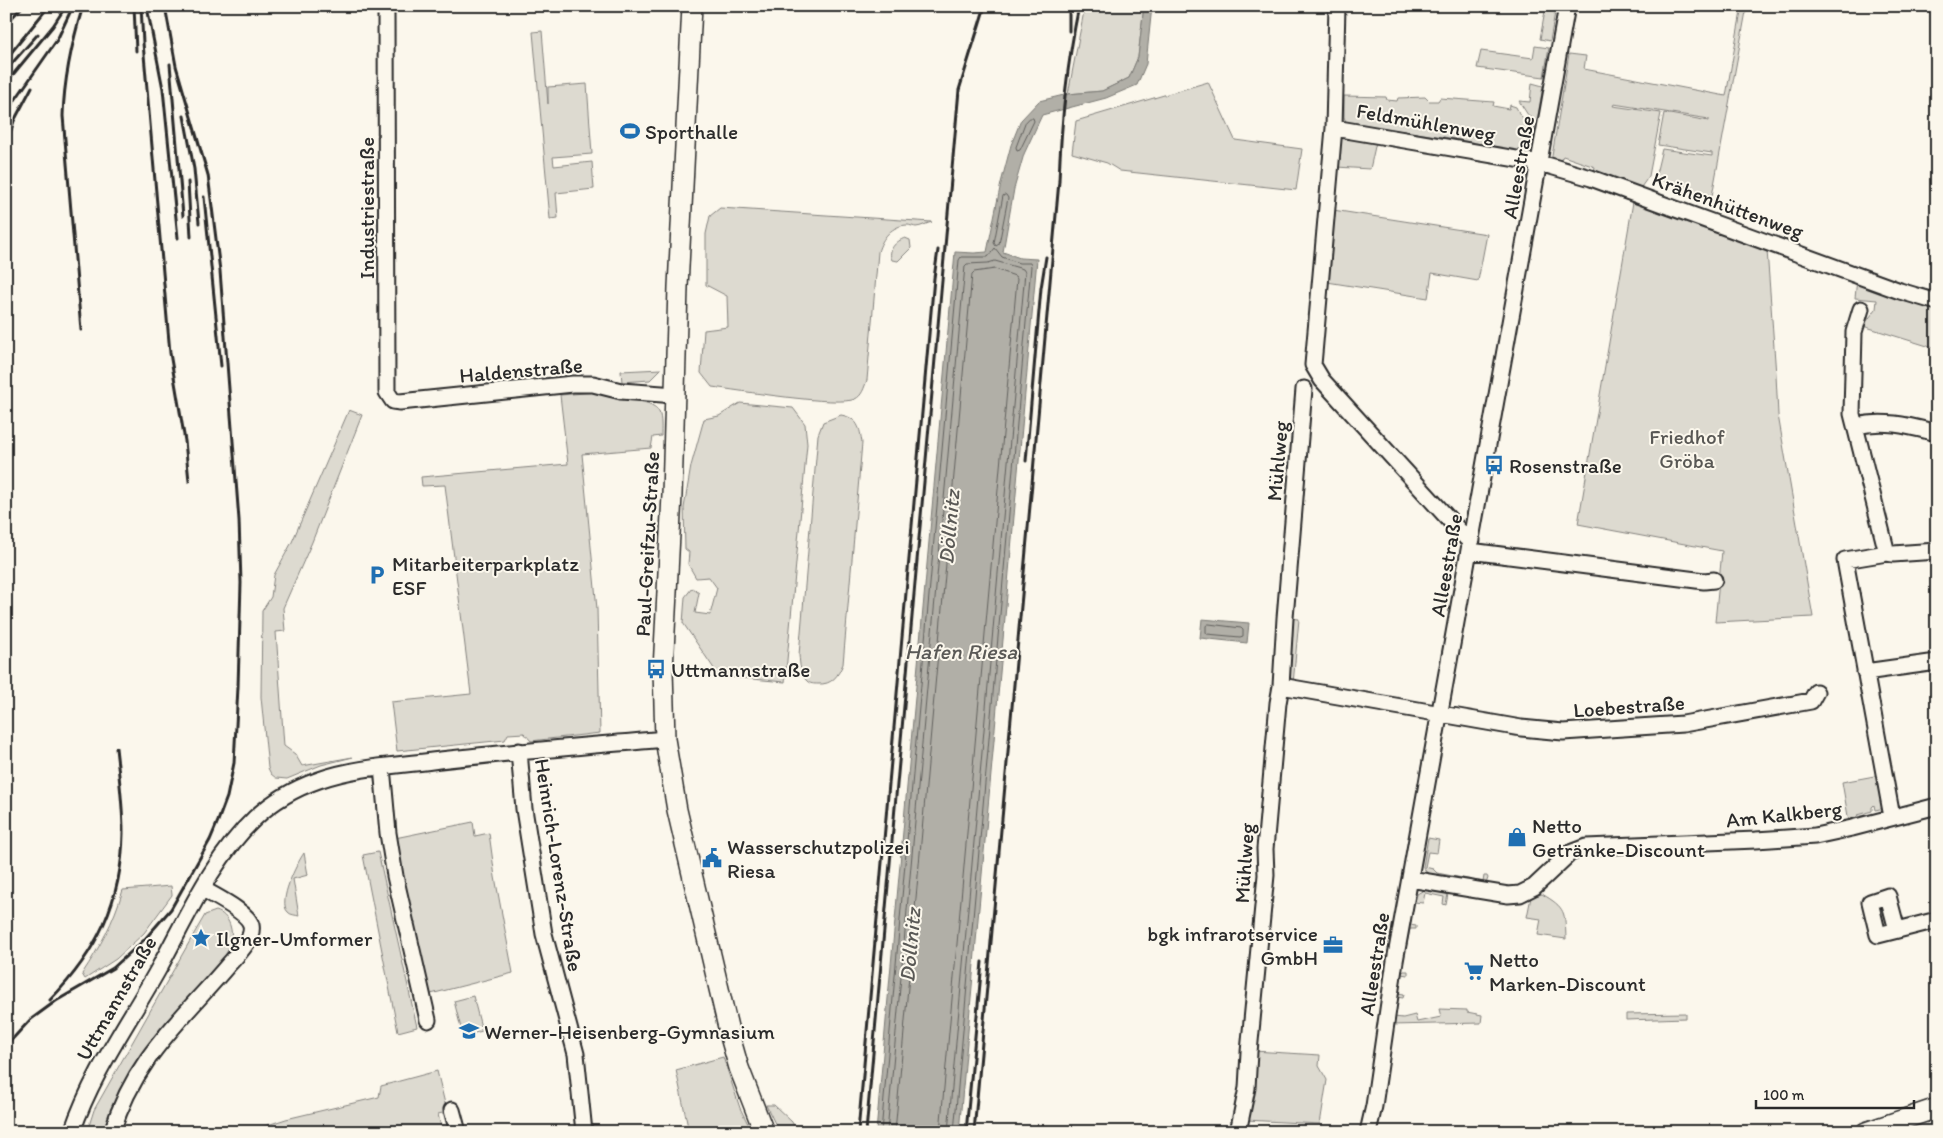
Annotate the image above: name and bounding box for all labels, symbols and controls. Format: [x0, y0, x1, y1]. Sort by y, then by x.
street label: Feldmühlenweg [1355, 97, 1498, 147]
street label: Alleestraße [1497, 113, 1539, 221]
place label: Sporthalle [645, 119, 738, 144]
sports icon: Sporthalle [619, 120, 641, 142]
street label: Industriestraße [354, 137, 379, 279]
street label: Krähenhüttenweg [1649, 166, 1807, 244]
street label: Haldenstraße [458, 352, 584, 388]
street label: Mühlweg [1261, 420, 1293, 502]
park label: Friedhof Gröba [1649, 424, 1725, 473]
street label: Paul-Greifzu-Straße [630, 451, 664, 637]
place label: Rosenstraße [1509, 453, 1622, 478]
bus stop icon: Rosenstraße [1483, 454, 1505, 476]
water label: Döllnitz [932, 487, 966, 565]
street label: Alleestraße [1425, 511, 1467, 619]
place label: Mitarbeiterparkplatz ESF [392, 551, 579, 600]
parking icon: Mitarbeiterparkplatz ESF [366, 564, 388, 586]
water label: Hafen Riesa [905, 638, 1018, 665]
place label: Uttmannstraße [671, 657, 810, 682]
bus stop icon: Uttmannstraße [645, 658, 667, 680]
street label: Loebestraße [1572, 690, 1686, 722]
street label: Heinrich-Lorenz-Straße [530, 757, 588, 974]
street label: Am Kalkberg [1725, 795, 1843, 833]
place label: Netto Getränke-Discount [1532, 813, 1705, 862]
street label: Mühlweg [1229, 822, 1259, 904]
shop icon: Netto Getränke-Discount [1506, 826, 1528, 848]
place label: Wasserschutzpolizei Riesa [727, 834, 910, 883]
public building icon: Wasserschutzpolizei Riesa [701, 847, 723, 869]
water label: Döllnitz [893, 905, 927, 983]
street label: Alleestraße [1353, 910, 1395, 1018]
place label: bgk infrarotservice GmbH [1147, 921, 1318, 970]
place label: Ilgner-Umformer [216, 926, 373, 951]
place icon: Ilgner-Umformer [190, 927, 212, 949]
street label: Uttmannstraße [70, 931, 162, 1065]
office icon: bgk infrarotservice GmbH [1322, 934, 1344, 956]
place label: Netto Marken-Discount [1489, 947, 1646, 996]
supermarket icon: Netto Marken-Discount [1463, 960, 1485, 982]
place label: Werner-Heisenberg-Gymnasium [484, 1019, 775, 1044]
school or university icon: Werner-Heisenberg-Gymnasium [458, 1020, 480, 1042]
scale bar [1756, 1078, 1913, 1110]
text: 100 m [1763, 1086, 1805, 1104]

